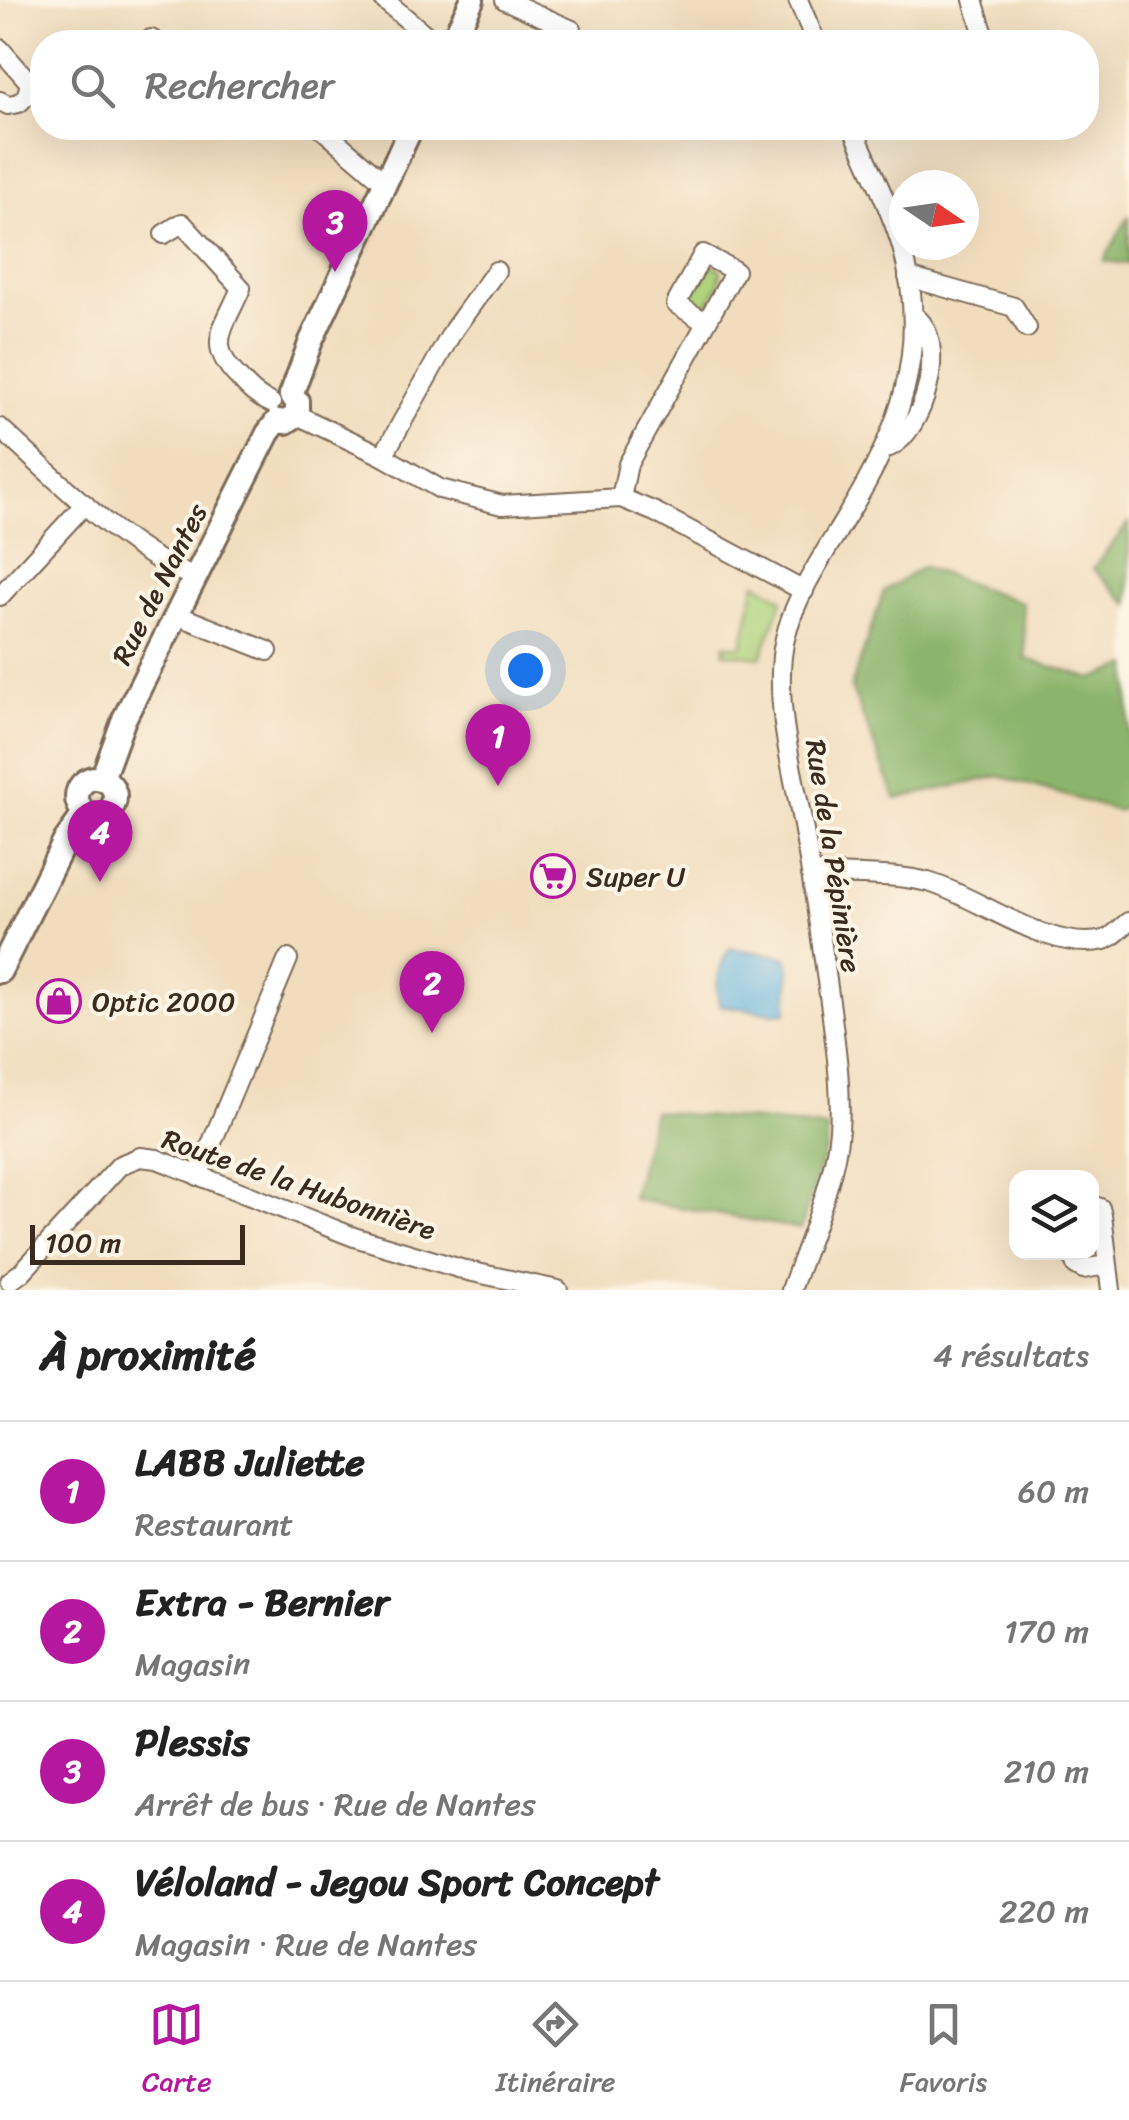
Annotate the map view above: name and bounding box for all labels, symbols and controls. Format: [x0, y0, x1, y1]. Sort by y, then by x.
search box [30, 30, 1099, 140]
text: Rechercher [145, 52, 334, 119]
icon: search [65, 58, 120, 113]
north arrow [889, 170, 979, 260]
pin: 3 [302, 190, 368, 272]
street label: Rue de Nantes [98, 494, 221, 674]
your location [500, 645, 551, 696]
pin: 1 [466, 704, 530, 786]
street label: Rue de la Pépinière [791, 736, 876, 976]
pin: 4 [68, 800, 132, 882]
place label: Super U [586, 852, 686, 901]
supermarket icon: Super U [530, 853, 576, 899]
pin: 2 [400, 950, 464, 1033]
place label: Optic 2000 [92, 977, 235, 1026]
shop icon: Optic 2000 [36, 978, 82, 1024]
street label: Route de la Hubonnière [155, 1115, 442, 1254]
map controls [1009, 1170, 1099, 1260]
button: layers [1009, 1170, 1099, 1260]
text: 100 m [45, 1218, 121, 1267]
scale bar [30, 1220, 245, 1264]
text: À proximité [40, 1318, 256, 1392]
text: 4 résultats [933, 1327, 1089, 1384]
text: LABB Juliette [135, 1429, 365, 1496]
text: 1 [66, 1463, 79, 1520]
text: 60 m [1018, 1463, 1089, 1520]
text: Restaurant [135, 1496, 293, 1553]
text: Extra - Bernier [135, 1569, 389, 1636]
text: 2 [63, 1603, 82, 1660]
text: 170 m [1004, 1603, 1089, 1660]
text: Magasin [135, 1636, 250, 1693]
text: Plessis [135, 1709, 249, 1776]
text: 3 [64, 1743, 81, 1800]
text: 210 m [1004, 1743, 1089, 1800]
text: Arrêt de bus · Rue de Nantes [135, 1776, 536, 1833]
text: Véloland - Jegou Sport Concept [135, 1849, 659, 1916]
text: 4 [62, 1883, 83, 1940]
text: 220 m [999, 1883, 1089, 1940]
text: Magasin · Rue de Nantes [135, 1916, 477, 1973]
tab: Carte [142, 1997, 212, 2106]
tab: Itinéraire [496, 1997, 616, 2106]
tab: Favoris [900, 1997, 987, 2106]

